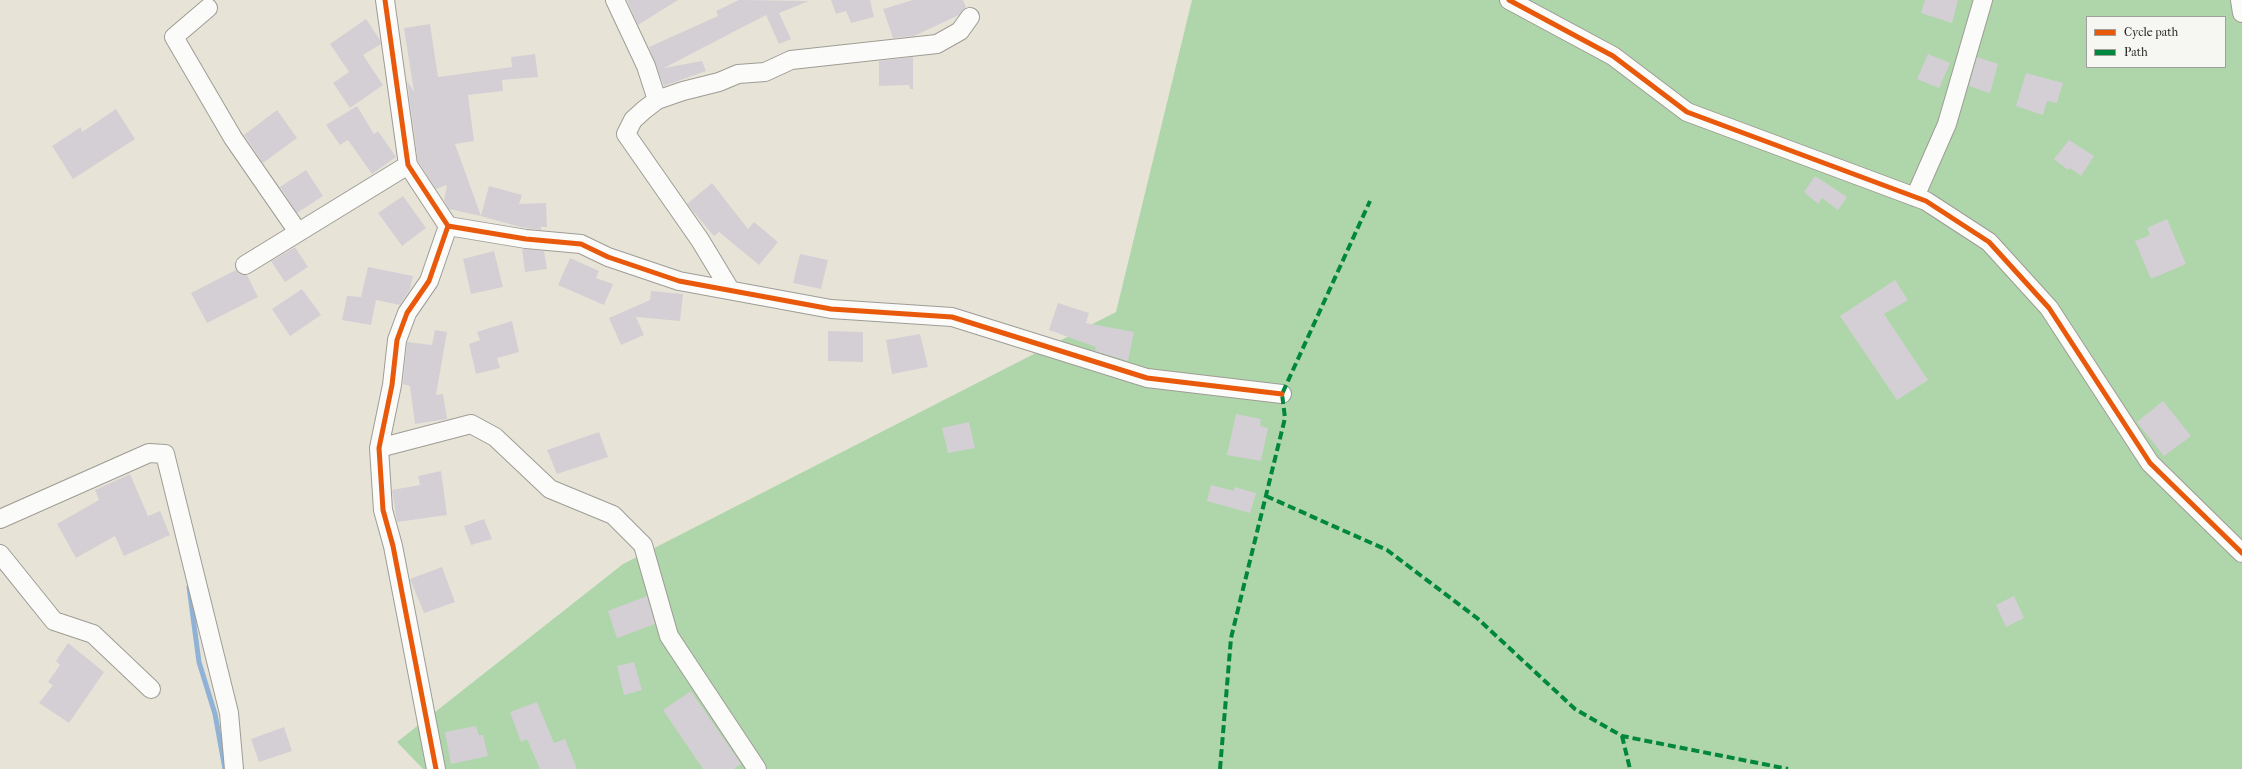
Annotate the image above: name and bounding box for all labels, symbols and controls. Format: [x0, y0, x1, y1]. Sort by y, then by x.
legend [2086, 16, 2226, 68]
text: Cycle path [2124, 25, 2178, 39]
text: Path [2124, 45, 2148, 59]

